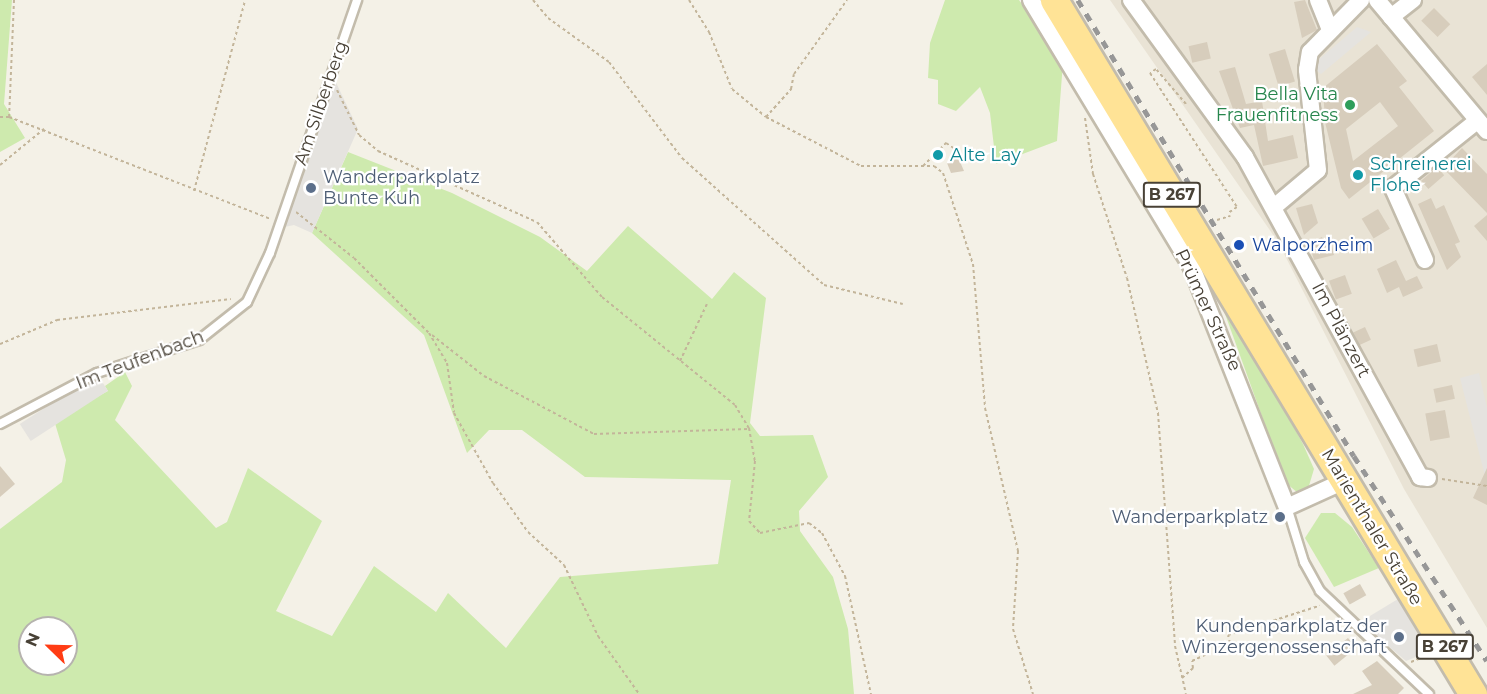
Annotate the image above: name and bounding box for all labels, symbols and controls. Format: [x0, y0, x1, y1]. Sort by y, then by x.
street label: Am Silberberg [290, 38, 352, 168]
place label: Bella Vita Frauenfitness [1216, 84, 1338, 127]
marker: Bella Vita Frauenfitness [1343, 98, 1357, 112]
place label: Alte Lay [950, 144, 1021, 166]
marker: Alte Lay [931, 148, 945, 162]
place label: Schreinerei Flohe [1370, 154, 1472, 196]
place label: Wanderparkplatz Bunte Kuh [323, 167, 480, 210]
marker: Schreinerei Flohe [1351, 168, 1365, 182]
marker: Wanderparkplatz Bunte Kuh [304, 181, 318, 195]
road number: B 267 [1142, 182, 1202, 208]
place label: Walporzheim [1252, 234, 1373, 256]
marker: Walporzheim [1230, 236, 1248, 254]
street label: Prümer Straße [1170, 246, 1246, 374]
street label: Im Plänzert [1307, 279, 1375, 381]
street label: Im Teufenbach [73, 326, 207, 394]
street label: Marienthaler Straße [1317, 445, 1427, 609]
place label: Wanderparkplatz [1111, 506, 1268, 528]
marker: Wanderparkplatz [1273, 510, 1287, 524]
north arrow [18, 616, 78, 676]
place label: Kundenparkplatz der Winzergenossenschaft [1181, 616, 1387, 658]
text: N [22, 630, 44, 649]
marker: Kundenparkplatz der Winzergenossenschaft [1392, 630, 1406, 644]
road number: B 267 [1415, 634, 1475, 660]

